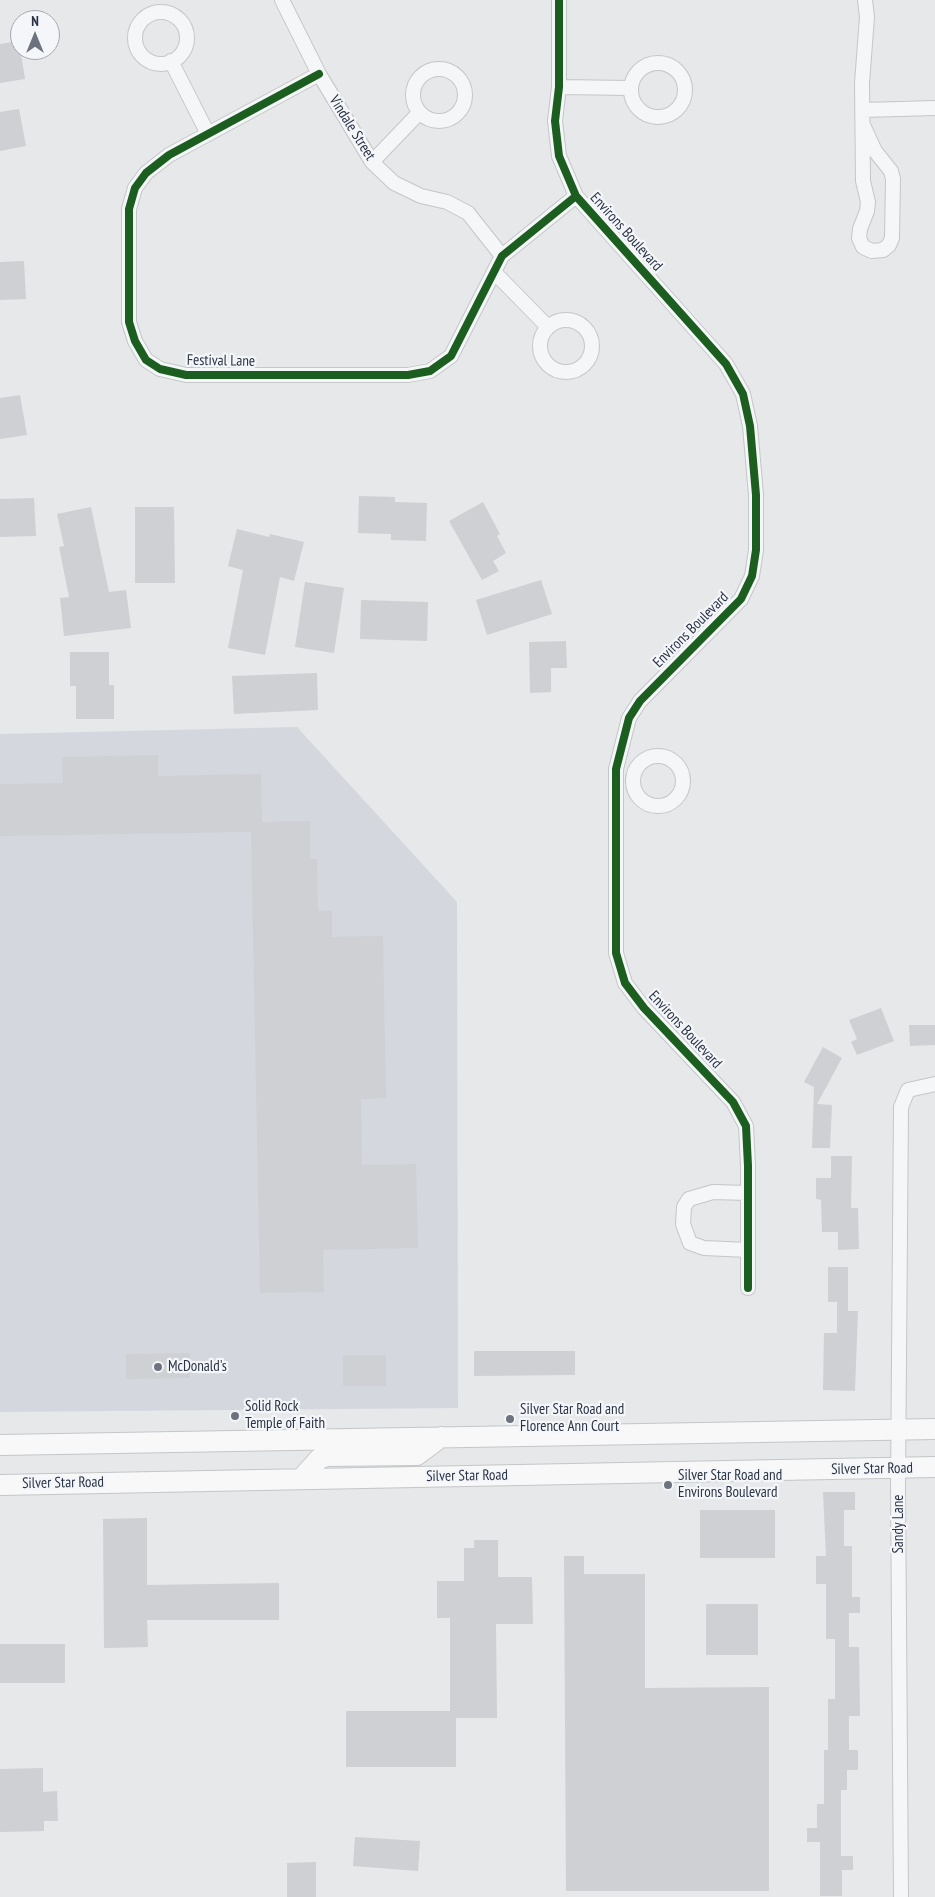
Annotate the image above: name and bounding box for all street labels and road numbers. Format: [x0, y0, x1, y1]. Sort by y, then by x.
street label: Vindale Street [325, 92, 379, 164]
street label: Environs Boulevard [586, 189, 666, 275]
street label: Festival Lane [187, 351, 255, 371]
street label: Environs Boulevard [649, 588, 733, 672]
street label: Environs Boulevard [645, 988, 725, 1072]
street label: Silver Star Road [831, 1459, 913, 1479]
street label: Silver Star Road [426, 1466, 508, 1486]
street label: Silver Star Road [22, 1473, 104, 1493]
street label: Sandy Lane [890, 1494, 908, 1554]

